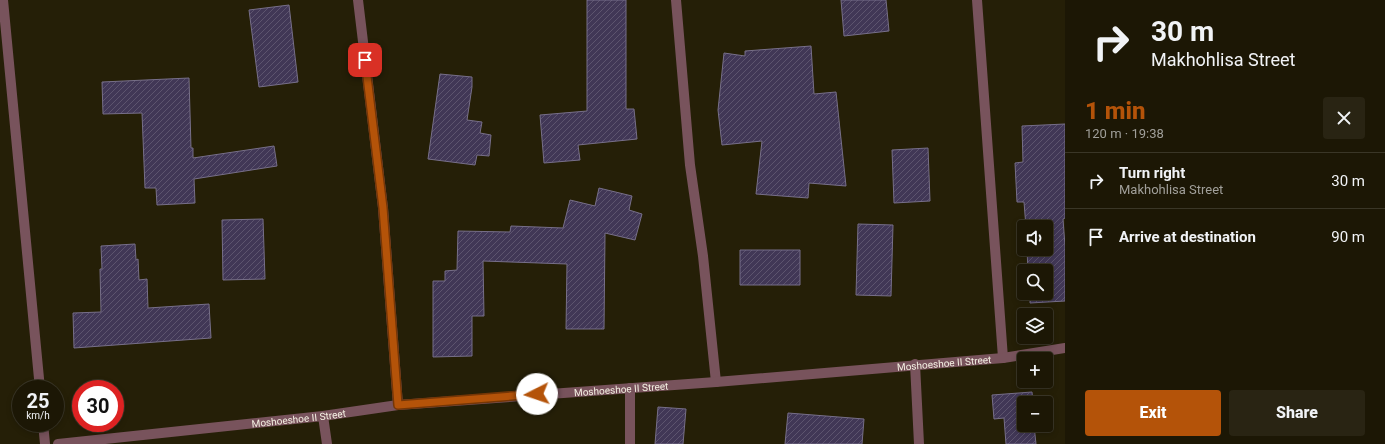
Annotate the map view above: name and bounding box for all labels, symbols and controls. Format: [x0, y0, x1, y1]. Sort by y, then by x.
text: 30 m [1151, 15, 1214, 48]
icon: right [1085, 16, 1137, 68]
pin [348, 43, 382, 77]
icon: arrive [354, 49, 376, 71]
text: Makhohlisa Street [1151, 49, 1296, 70]
text: 1 min [1085, 97, 1146, 125]
button: close [1323, 97, 1365, 139]
text: 120 m · 19:38 [1085, 126, 1164, 141]
text: Turn right [1119, 164, 1185, 182]
icon: right [1085, 170, 1107, 192]
text: 30 m [1331, 172, 1365, 190]
text: Makhohlisa Street [1119, 182, 1223, 197]
map controls [1017, 220, 1053, 432]
button: sound [1017, 220, 1053, 256]
icon: arrive [1085, 226, 1107, 248]
text: Arrive at destination [1119, 228, 1256, 246]
text: 90 m [1331, 228, 1365, 246]
button: search [1017, 264, 1053, 300]
button: layers [1017, 308, 1053, 344]
button: + [1017, 352, 1053, 388]
street label: Moshoeshoe II Street [896, 353, 992, 372]
position arrow [516, 373, 558, 415]
speed limit sign: 30 [72, 380, 124, 432]
street label: Moshoeshoe II Street [574, 380, 669, 398]
text: 25 [27, 389, 49, 413]
button: Exit [1085, 390, 1221, 436]
button: Share [1229, 390, 1365, 436]
button: − [1017, 396, 1053, 432]
street label: Moshoeshoe II Street [251, 407, 346, 429]
text: km/h [26, 410, 50, 421]

